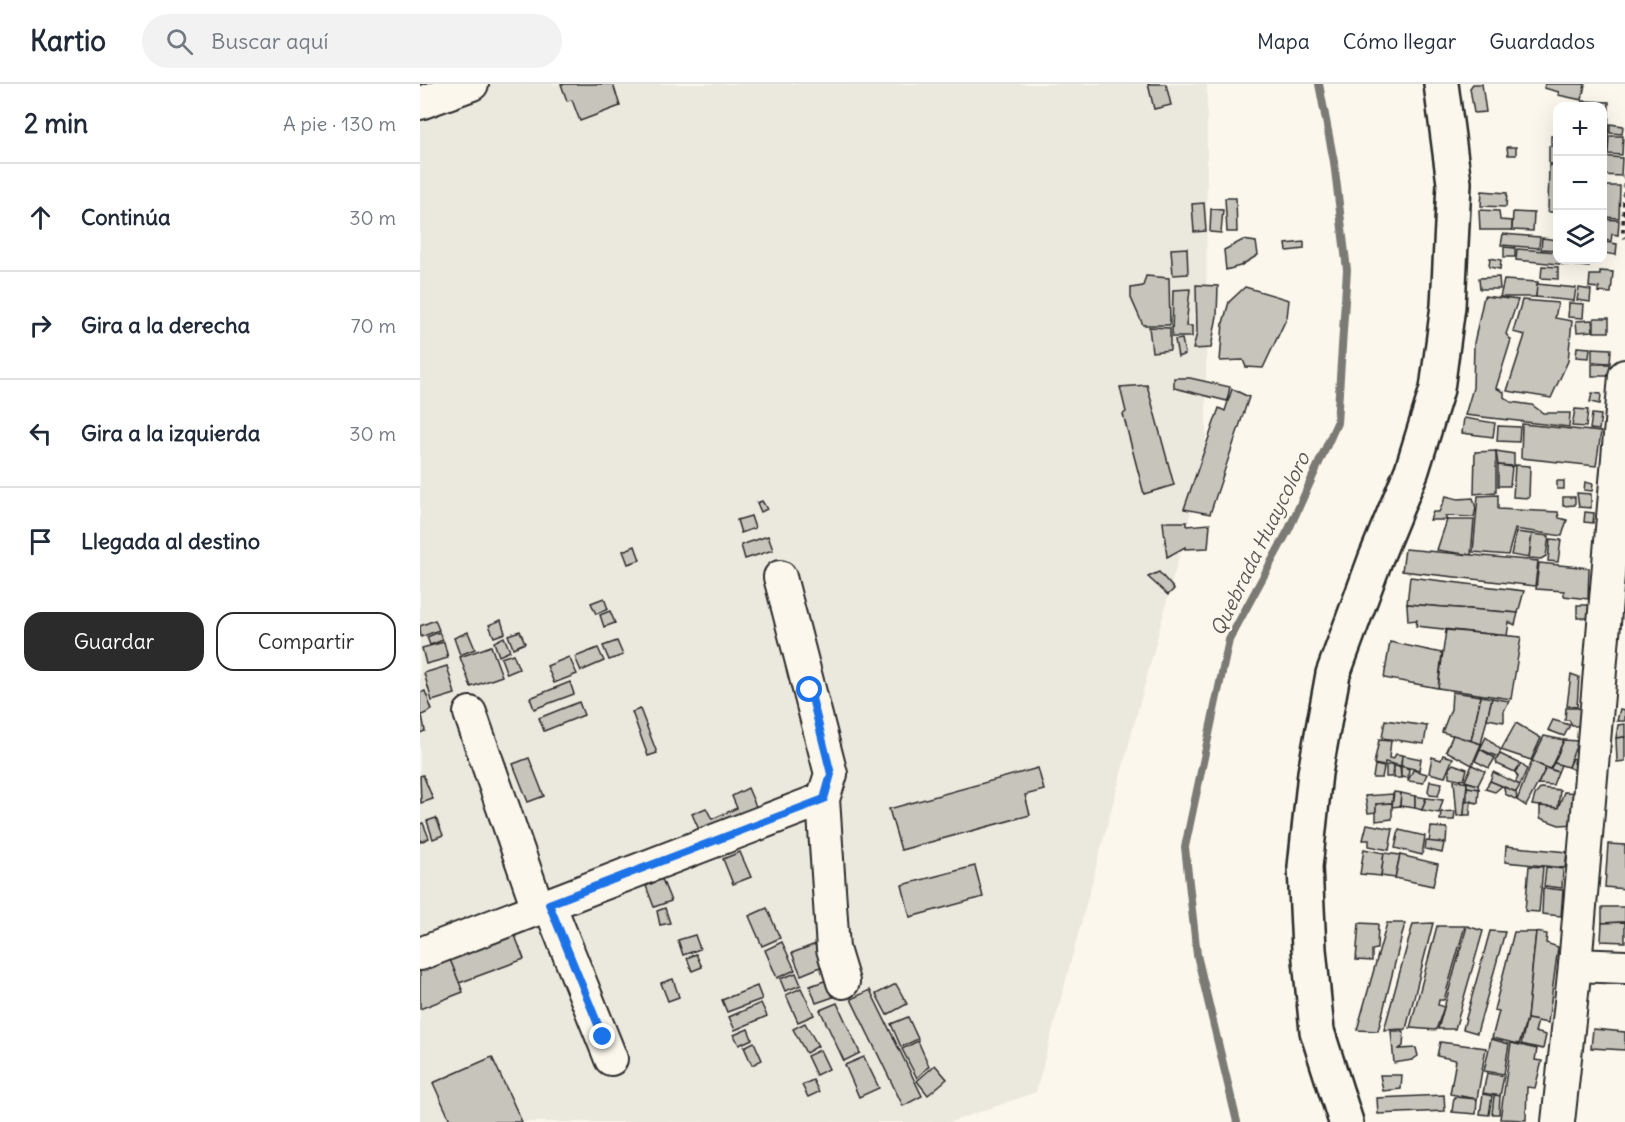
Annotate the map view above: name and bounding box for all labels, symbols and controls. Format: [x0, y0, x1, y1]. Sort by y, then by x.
search box [142, 14, 562, 68]
text: Kartio [30, 23, 106, 59]
icon: search [163, 25, 196, 58]
text: Buscar aquí [211, 27, 328, 55]
text: Mapa [1257, 28, 1310, 55]
text: Cómo llegar [1343, 28, 1456, 55]
text: Guardados [1489, 28, 1595, 55]
map controls [1553, 102, 1607, 264]
button: + [1553, 102, 1607, 156]
text: 2 min [24, 107, 88, 140]
text: A pie · 130 m [283, 111, 396, 136]
button: − [1553, 156, 1607, 210]
icon: ahead [24, 201, 57, 234]
text: Continúa [81, 203, 170, 231]
text: 30 m [349, 205, 396, 230]
button: layers [1553, 210, 1607, 264]
icon: right [24, 309, 57, 342]
text: Gira a la derecha [81, 311, 250, 339]
text: 70 m [351, 313, 396, 338]
icon: left [24, 417, 57, 450]
text: Gira a la izquierda [81, 419, 260, 447]
text: 30 m [349, 421, 396, 446]
water label: Quebrada Huaycoloro [1204, 447, 1316, 639]
icon: arrive [24, 525, 57, 558]
text: Llegada al destino [81, 527, 260, 555]
button: Guardar [24, 612, 204, 671]
button: Compartir [216, 612, 396, 671]
route start [796, 676, 822, 702]
route end [589, 1023, 615, 1049]

